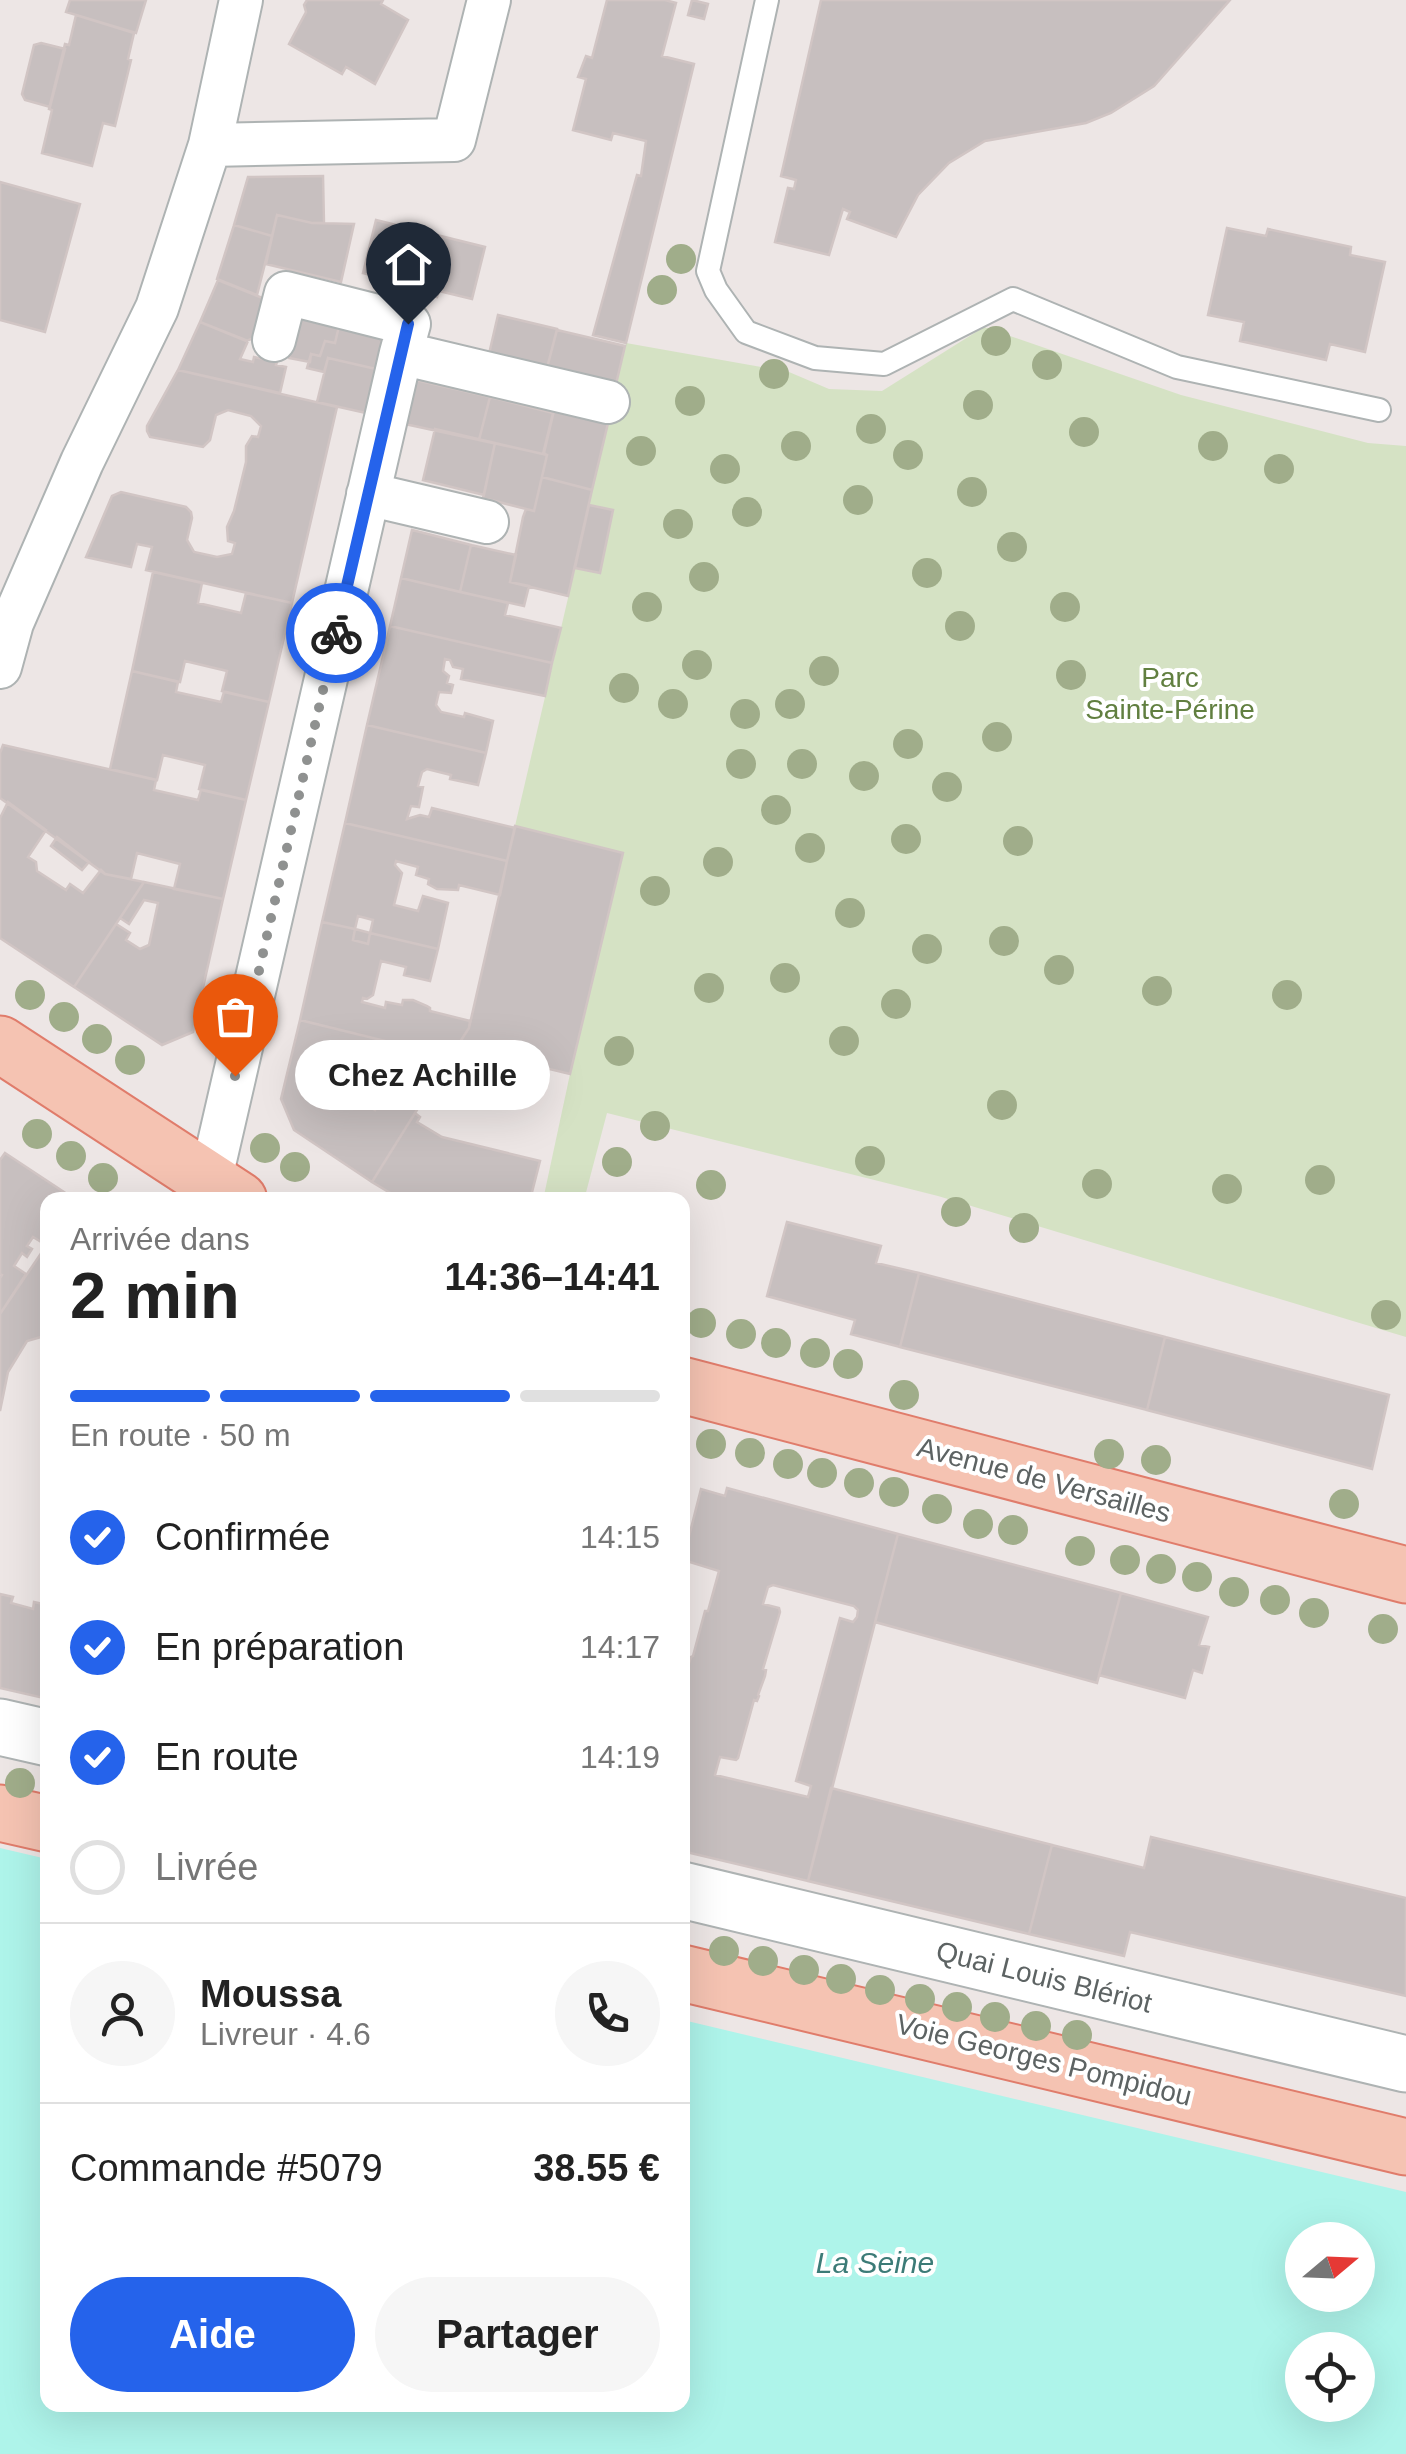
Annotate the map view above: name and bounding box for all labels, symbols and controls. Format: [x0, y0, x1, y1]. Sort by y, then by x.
pin [366, 222, 451, 325]
icon: home [381, 237, 436, 292]
courier [286, 583, 386, 683]
icon: bike [309, 606, 364, 661]
park label: Parc Sainte-Périne [1085, 662, 1255, 725]
pin [193, 974, 278, 1077]
icon: bag [208, 989, 263, 1044]
callout: Chez Achille [295, 1041, 550, 1111]
text: Chez Achille [328, 1057, 517, 1093]
text: Arrivée dans [70, 1221, 250, 1257]
text: 14:36–14:41 [444, 1256, 660, 1298]
text: 2 min [70, 1259, 240, 1332]
text: En route · 50 m [70, 1417, 291, 1453]
street label: Avenue de Versailles [914, 1431, 1174, 1529]
icon: check [70, 1510, 125, 1565]
text: Confirmée [155, 1516, 330, 1558]
text: 14:15 [580, 1519, 660, 1555]
icon: check [70, 1620, 125, 1675]
text: En préparation [155, 1626, 404, 1668]
text: 14:17 [580, 1629, 660, 1665]
icon: check [70, 1730, 125, 1785]
text: En route [155, 1736, 299, 1778]
text: 14:19 [580, 1739, 660, 1775]
text: Livrée [155, 1846, 259, 1888]
street label: Quai Louis Blériot [933, 1935, 1155, 2019]
button: person [70, 1961, 175, 2066]
button: phone [555, 1961, 660, 2066]
text: Moussa [200, 1973, 341, 2015]
street label: Voie Georges Pompidou [893, 2008, 1195, 2112]
text: Livreur · 4.6 [200, 2016, 371, 2052]
text: Commande #5079 [70, 2147, 383, 2189]
text: 38.55 € [533, 2147, 660, 2189]
north arrow [1285, 2222, 1375, 2312]
map controls [1285, 2222, 1375, 2422]
water label: La Seine [816, 2246, 934, 2279]
button: Aide [70, 2277, 355, 2392]
button: Partager [375, 2277, 660, 2392]
button: locate [1285, 2332, 1375, 2422]

